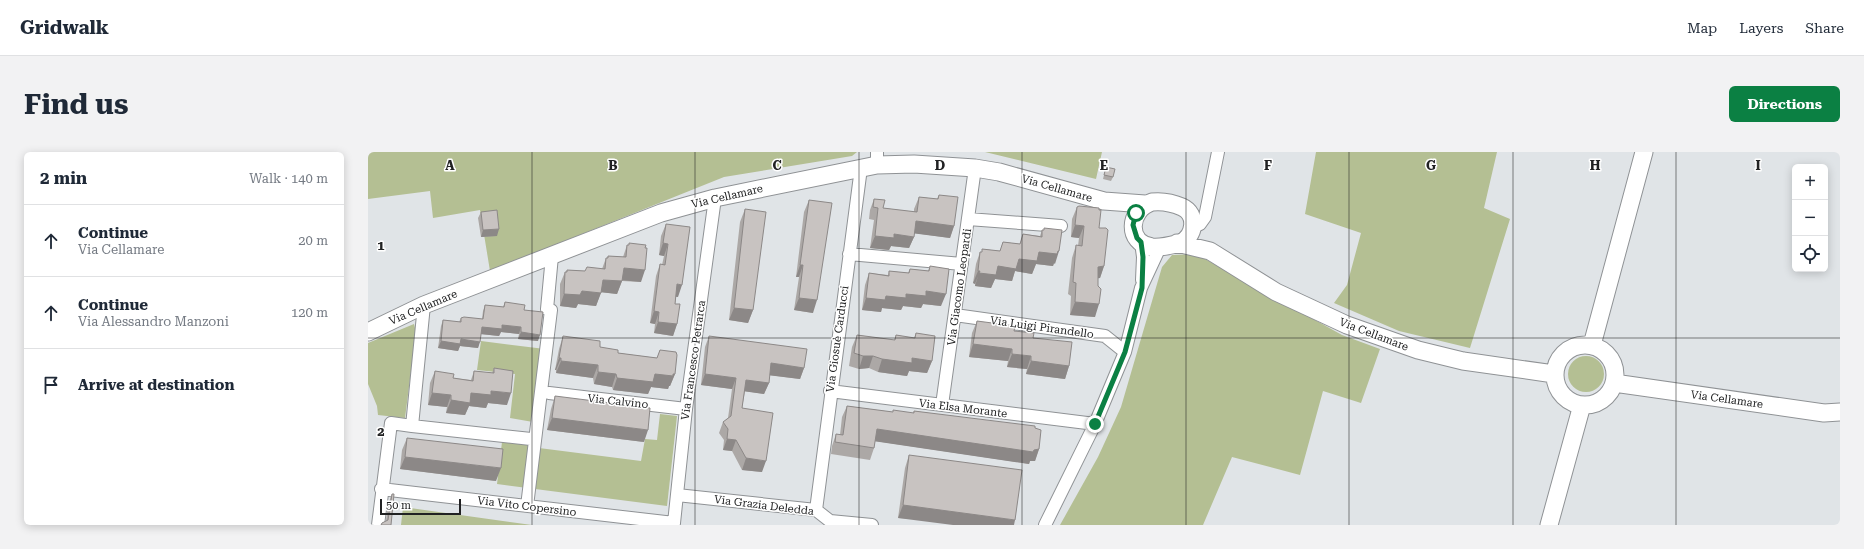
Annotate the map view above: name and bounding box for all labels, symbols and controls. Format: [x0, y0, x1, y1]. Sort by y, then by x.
text: Gridwalk [20, 16, 109, 39]
text: Map [1687, 20, 1717, 36]
text: Layers [1739, 20, 1783, 36]
text: Share [1805, 20, 1844, 36]
button: Directions [1729, 86, 1840, 122]
text: Find us [24, 88, 128, 121]
text: A [445, 158, 455, 173]
text: B [608, 158, 618, 173]
text: C [772, 158, 782, 173]
text: D [935, 158, 945, 173]
text: E [1100, 158, 1108, 173]
text: F [1264, 158, 1272, 173]
text: G [1426, 158, 1436, 173]
text: H [1590, 158, 1601, 173]
text: I [1755, 158, 1761, 173]
map controls [1792, 164, 1828, 272]
button: + [1792, 164, 1828, 200]
text: 2 min [40, 168, 87, 188]
text: Walk · 140 m [249, 171, 328, 186]
street label: Via Cellamare [1020, 172, 1094, 205]
street label: Via Cellamare [690, 182, 764, 211]
button: − [1792, 200, 1828, 236]
route start [1127, 204, 1145, 222]
text: Continue [78, 224, 148, 242]
street label: Via Giacomo Leopardi [945, 227, 974, 346]
icon: ahead [40, 230, 62, 252]
text: 20 m [298, 233, 328, 248]
button: locate [1792, 236, 1828, 272]
text: 1 [377, 238, 385, 253]
text: Via Cellamare [78, 242, 164, 257]
street label: Via Giosuè Carducci [824, 284, 851, 393]
street label: Via Cellamare [387, 287, 459, 328]
text: Continue [78, 296, 148, 314]
street label: Via Francesco Petrarca [679, 299, 708, 421]
icon: ahead [40, 302, 62, 324]
text: 120 m [291, 305, 328, 320]
text: Via Alessandro Manzoni [78, 314, 229, 329]
street label: Via Luigi Pirandello [989, 314, 1095, 341]
street label: Via Cellamare [1337, 315, 1410, 354]
icon: arrive [40, 374, 62, 396]
text: Arrive at destination [78, 376, 234, 394]
street label: Via Cellamare [1690, 388, 1764, 411]
street label: Via Calvino [587, 392, 649, 411]
street label: Via Elsa Morante [918, 397, 1008, 420]
route end [1086, 415, 1104, 433]
text: 2 [377, 424, 385, 439]
street label: Via Grazia Deledda [713, 493, 815, 518]
street label: Via Vito Copersino [477, 494, 577, 519]
scale bar [380, 497, 461, 516]
text: 50 m [386, 499, 411, 512]

